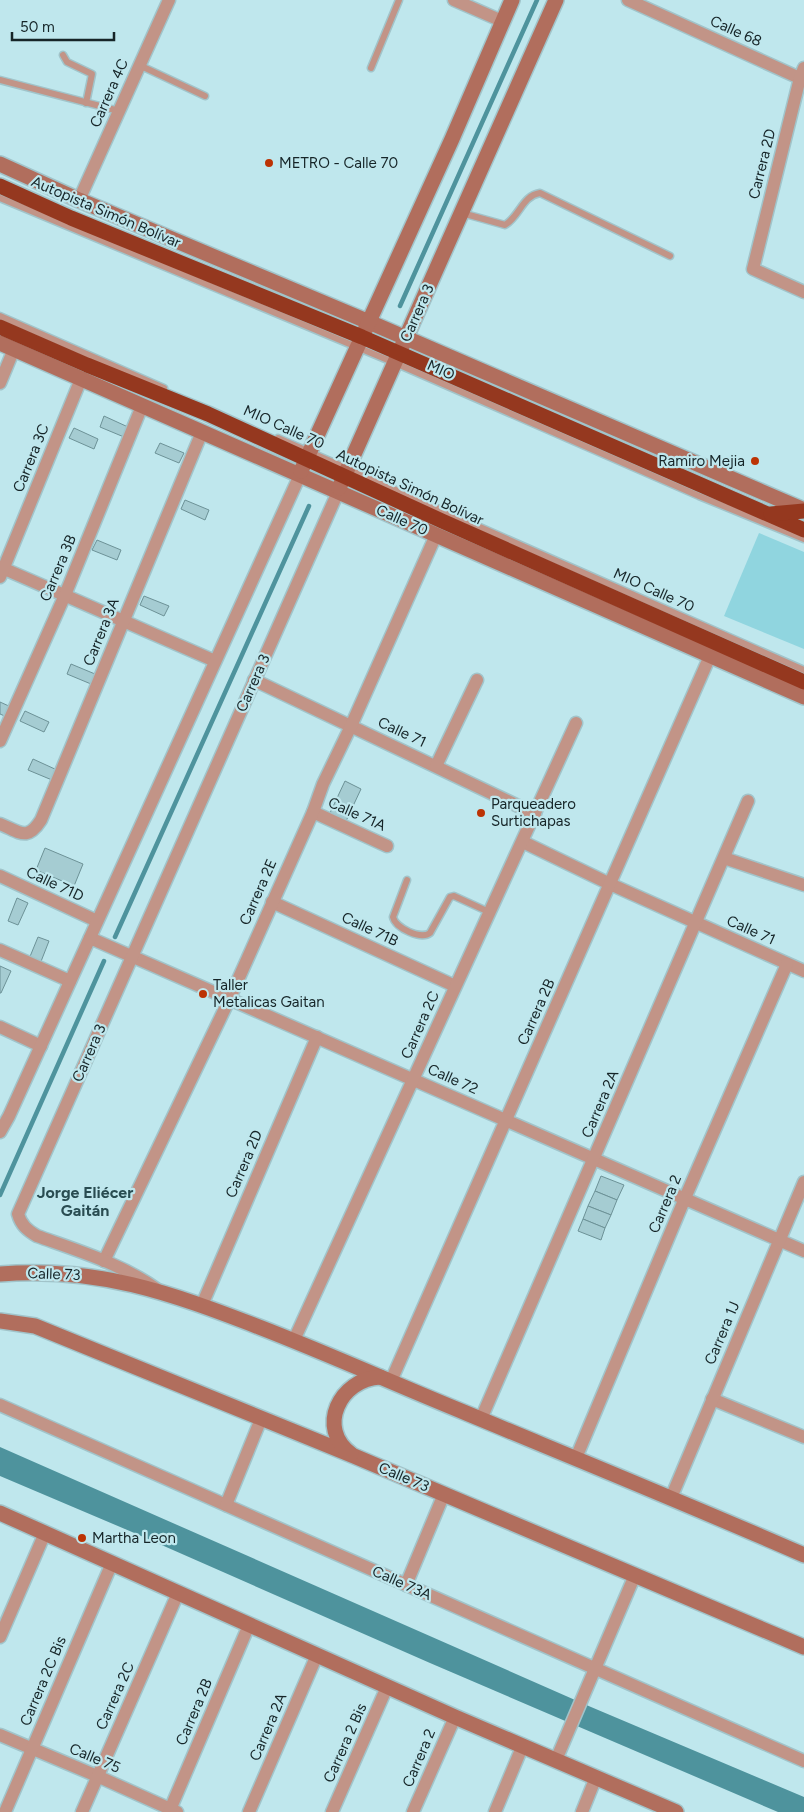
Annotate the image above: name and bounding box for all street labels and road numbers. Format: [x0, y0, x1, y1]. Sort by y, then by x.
street label: Calle 68 [707, 12, 765, 50]
street label: Carrera 4C [86, 56, 132, 130]
street label: Carrera 2D [745, 127, 779, 201]
street label: Autopista Simón Bolívar [29, 172, 183, 252]
street label: Carrera 3 [396, 281, 438, 345]
street label: MIO [424, 356, 458, 384]
street label: MIO Calle 70 [241, 401, 327, 453]
street label: Carrera 3C [9, 421, 53, 495]
street label: Autopista Simón Bolívar [334, 445, 486, 529]
street label: Calle 70 [373, 501, 431, 539]
street label: Carrera 3B [36, 532, 80, 604]
street label: MIO Calle 70 [611, 564, 697, 616]
street label: Carrera 3A [79, 595, 123, 669]
street label: Carrera 3 [232, 651, 274, 715]
street label: Calle 71 [375, 713, 429, 751]
street label: Calle 71A [325, 793, 389, 835]
street label: Carrera 2E [235, 856, 281, 928]
street label: Calle 71D [23, 863, 87, 905]
street label: Calle 71B [339, 908, 401, 950]
street label: Calle 71 [724, 911, 778, 949]
street label: Carrera 2B [513, 976, 559, 1048]
street label: Carrera 2C [397, 988, 443, 1062]
street label: Carrera 3 [68, 1021, 110, 1085]
street label: Calle 72 [425, 1060, 481, 1098]
street label: Carrera 2A [578, 1067, 622, 1141]
street label: Carrera 2D [222, 1127, 266, 1201]
street label: Carrera 2 [645, 1172, 685, 1236]
street label: Calle 73 [27, 1264, 81, 1284]
street label: Carrera 1J [701, 1299, 743, 1367]
street label: Calle 73 [376, 1458, 432, 1496]
street label: Calle 73A [369, 1562, 435, 1604]
street label: Carrera 2C Bis [16, 1633, 70, 1729]
street label: Carrera 2C [92, 1659, 138, 1733]
street label: Carrera 2B [172, 1676, 216, 1748]
street label: Carrera 2A [246, 1690, 290, 1764]
street label: Carrera 2 Bis [320, 1701, 370, 1785]
street label: Carrera 2 [399, 1726, 439, 1790]
street label: Calle 75 [67, 1739, 123, 1777]

